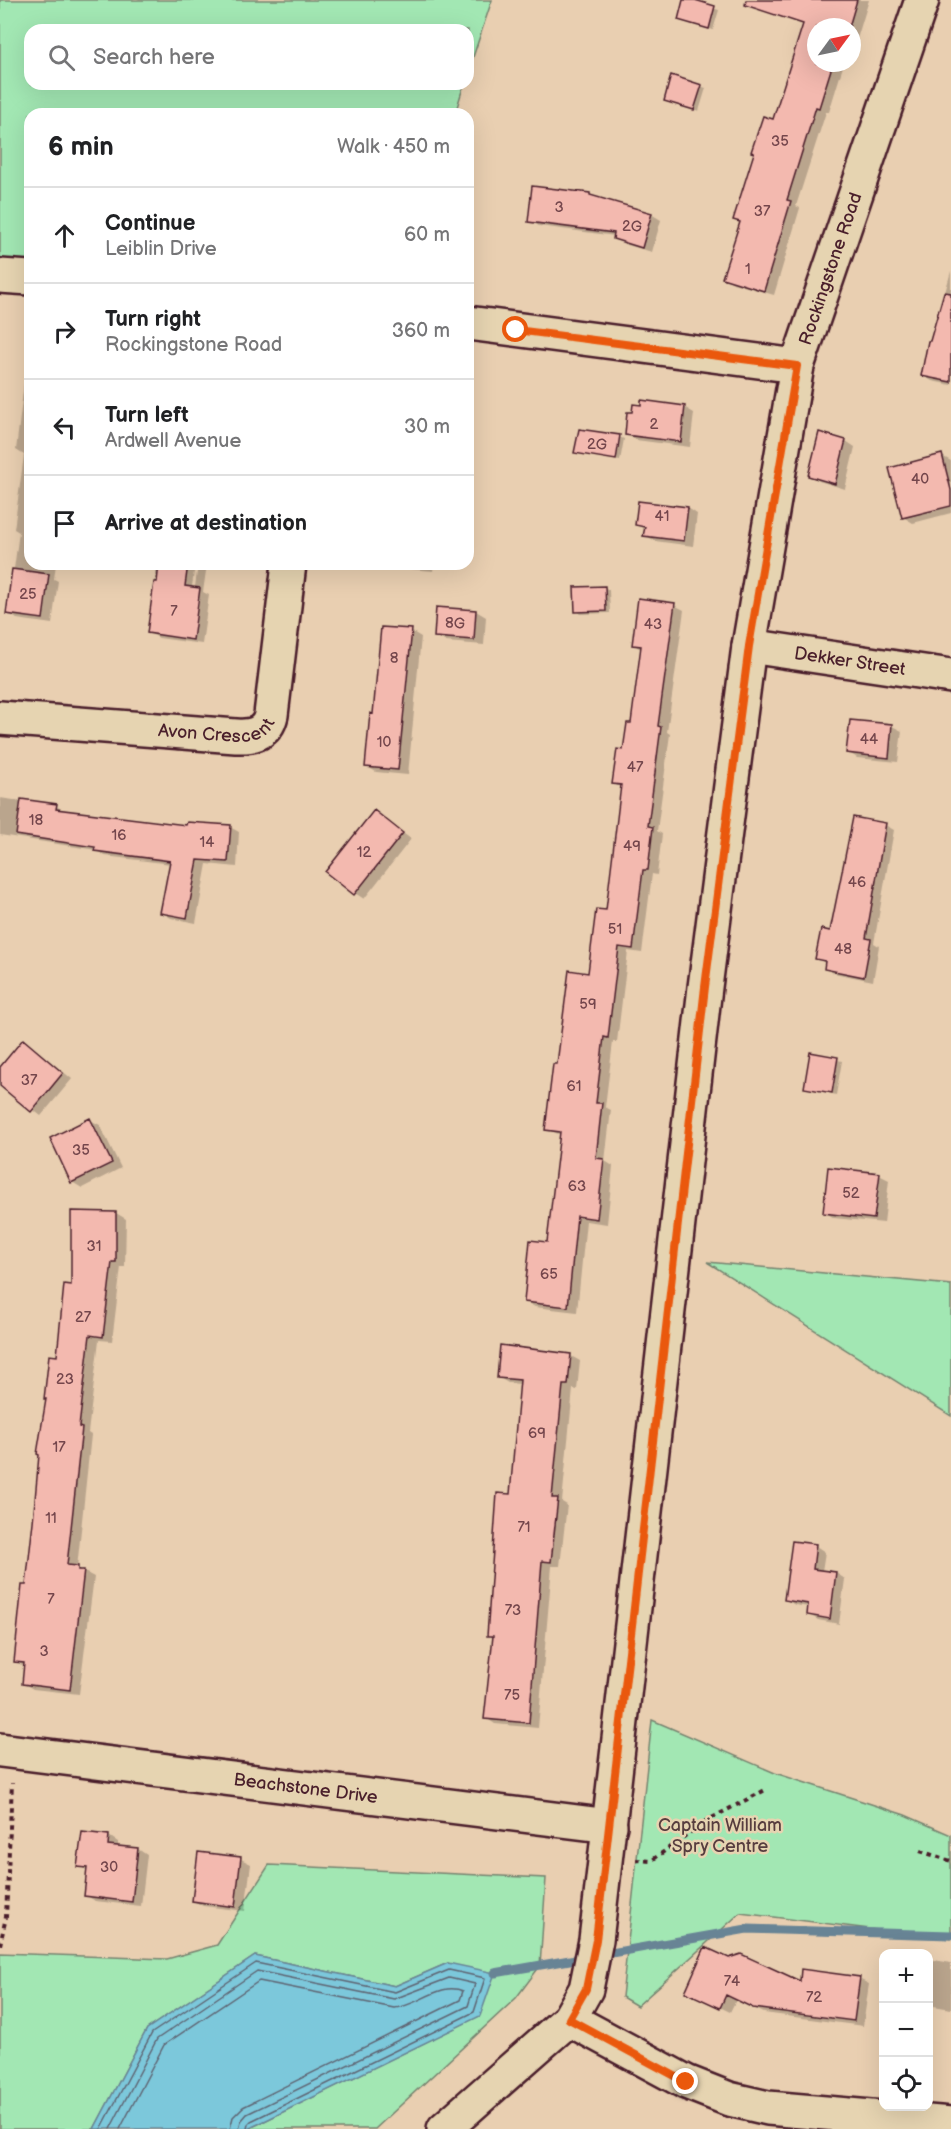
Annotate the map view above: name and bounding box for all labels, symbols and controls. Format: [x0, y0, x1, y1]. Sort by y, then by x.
north arrow [807, 18, 861, 72]
search box [24, 24, 474, 90]
icon: search [45, 41, 78, 74]
text: Search here [93, 44, 215, 71]
text: 6 min [48, 132, 114, 163]
house number: 35 [771, 132, 789, 151]
text: Walk · 450 m [337, 135, 450, 159]
street label: Rockingstone Road [795, 190, 866, 348]
house number: 3 [554, 198, 564, 217]
house number: 37 [754, 202, 771, 221]
text: Continue [105, 210, 195, 237]
house number: 2G [622, 217, 642, 236]
icon: ahead [48, 219, 81, 252]
text: 60 m [404, 223, 450, 247]
text: Leiblin Drive [105, 237, 217, 261]
house number: 1 [745, 260, 751, 279]
text: Turn right [105, 306, 201, 333]
icon: right [48, 315, 81, 348]
route start [502, 316, 528, 342]
text: 360 m [392, 319, 450, 343]
text: Rockingstone Road [105, 333, 282, 357]
text: Turn left [105, 402, 189, 429]
icon: left [48, 411, 81, 444]
text: 30 m [404, 415, 450, 439]
house number: 2 [650, 415, 659, 434]
text: Ardwell Avenue [105, 429, 241, 453]
house number: 2G [587, 435, 607, 454]
house number: 40 [911, 470, 929, 489]
icon: arrive [48, 507, 81, 540]
house number: 41 [655, 507, 669, 526]
text: Arrive at destination [105, 510, 307, 537]
house number: 25 [19, 585, 37, 604]
house number: 7 [170, 602, 178, 621]
house number: 8G [445, 614, 465, 633]
house number: 43 [644, 615, 662, 634]
street label: Dekker Street [793, 643, 907, 680]
house number: 8 [390, 649, 399, 668]
street label: Avon Crescent [157, 715, 280, 747]
house number: 44 [860, 730, 878, 749]
house number: 10 [377, 733, 391, 752]
house number: 47 [627, 758, 644, 777]
house number: 18 [29, 811, 44, 830]
house number: 16 [112, 826, 126, 845]
house number: 14 [200, 833, 214, 852]
house number: 49 [623, 837, 641, 856]
house number: 12 [357, 843, 371, 862]
house number: 46 [848, 873, 866, 892]
house number: 51 [608, 920, 622, 939]
house number: 48 [834, 940, 852, 959]
house number: 59 [579, 995, 597, 1014]
house number: 37 [21, 1071, 38, 1090]
house number: 61 [567, 1077, 581, 1096]
house number: 35 [72, 1141, 90, 1160]
house number: 63 [568, 1177, 586, 1196]
house number: 52 [842, 1184, 860, 1203]
house number: 31 [86, 1237, 102, 1256]
house number: 65 [540, 1265, 558, 1284]
house number: 27 [75, 1308, 92, 1327]
house number: 23 [56, 1370, 74, 1389]
house number: 69 [528, 1424, 546, 1443]
house number: 17 [52, 1438, 66, 1457]
house number: 11 [45, 1509, 57, 1528]
house number: 71 [517, 1518, 531, 1537]
house number: 7 [47, 1590, 55, 1609]
house number: 73 [505, 1601, 521, 1620]
house number: 3 [39, 1642, 49, 1661]
house number: 75 [504, 1686, 520, 1705]
street label: Beachstone Drive [232, 1769, 379, 1808]
park label: Captain William Spry Centre [658, 1815, 782, 1857]
house number: 30 [100, 1858, 118, 1877]
map controls [879, 1949, 933, 2111]
button: + [879, 1949, 933, 2003]
house number: 74 [724, 1972, 740, 1991]
house number: 72 [806, 1988, 822, 2007]
button: − [879, 2003, 933, 2057]
button: locate [879, 2057, 933, 2111]
route end [672, 2068, 698, 2094]

